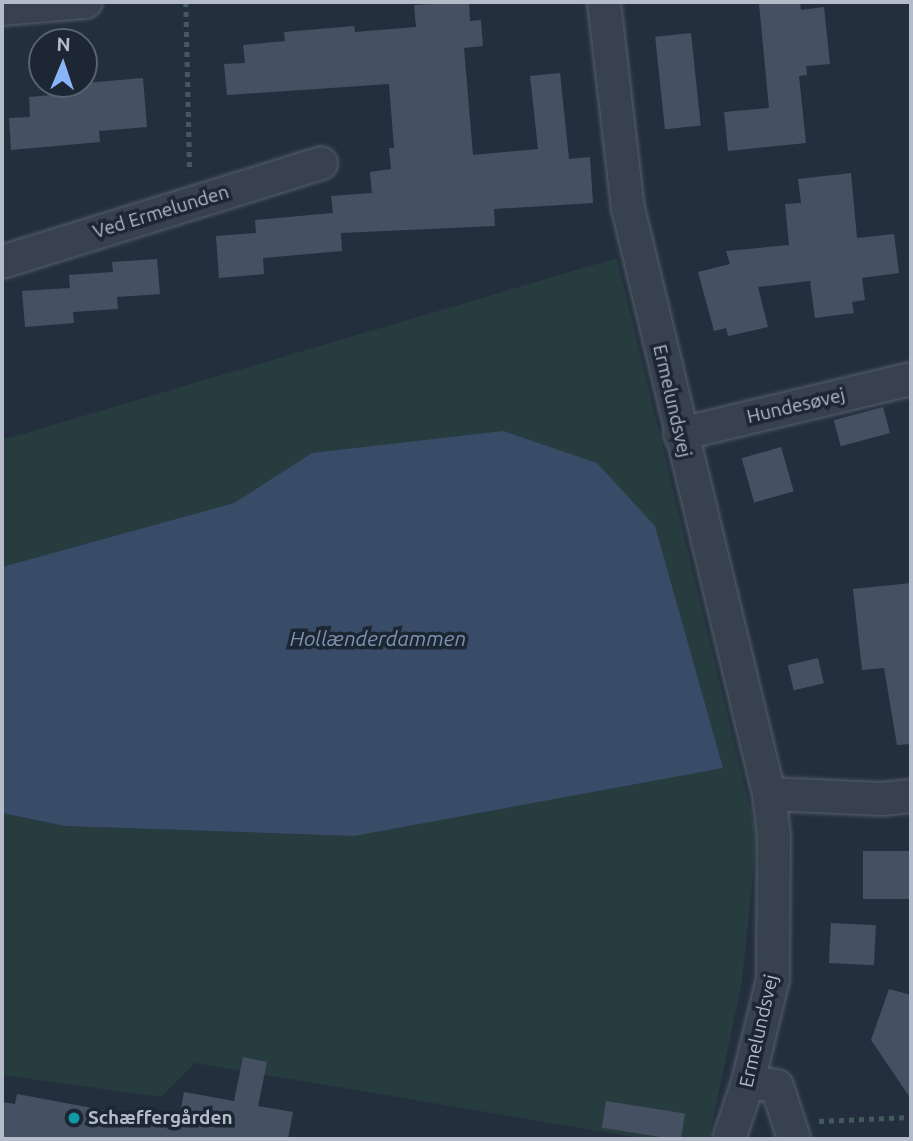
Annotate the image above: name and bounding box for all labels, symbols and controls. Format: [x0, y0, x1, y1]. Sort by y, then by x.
north arrow [28, 28, 98, 98]
text: N [56, 33, 71, 55]
street label: Ved Ermelunden [90, 180, 232, 244]
street label: Ermelundsvej [648, 342, 696, 460]
street label: Hundesøvej [745, 384, 847, 428]
water label: Hollænderdammen [290, 625, 466, 651]
street label: Ermelundsvej [735, 972, 783, 1090]
place label: Schæffergården [88, 1107, 233, 1129]
marker: Schæffergården [66, 1110, 82, 1126]

